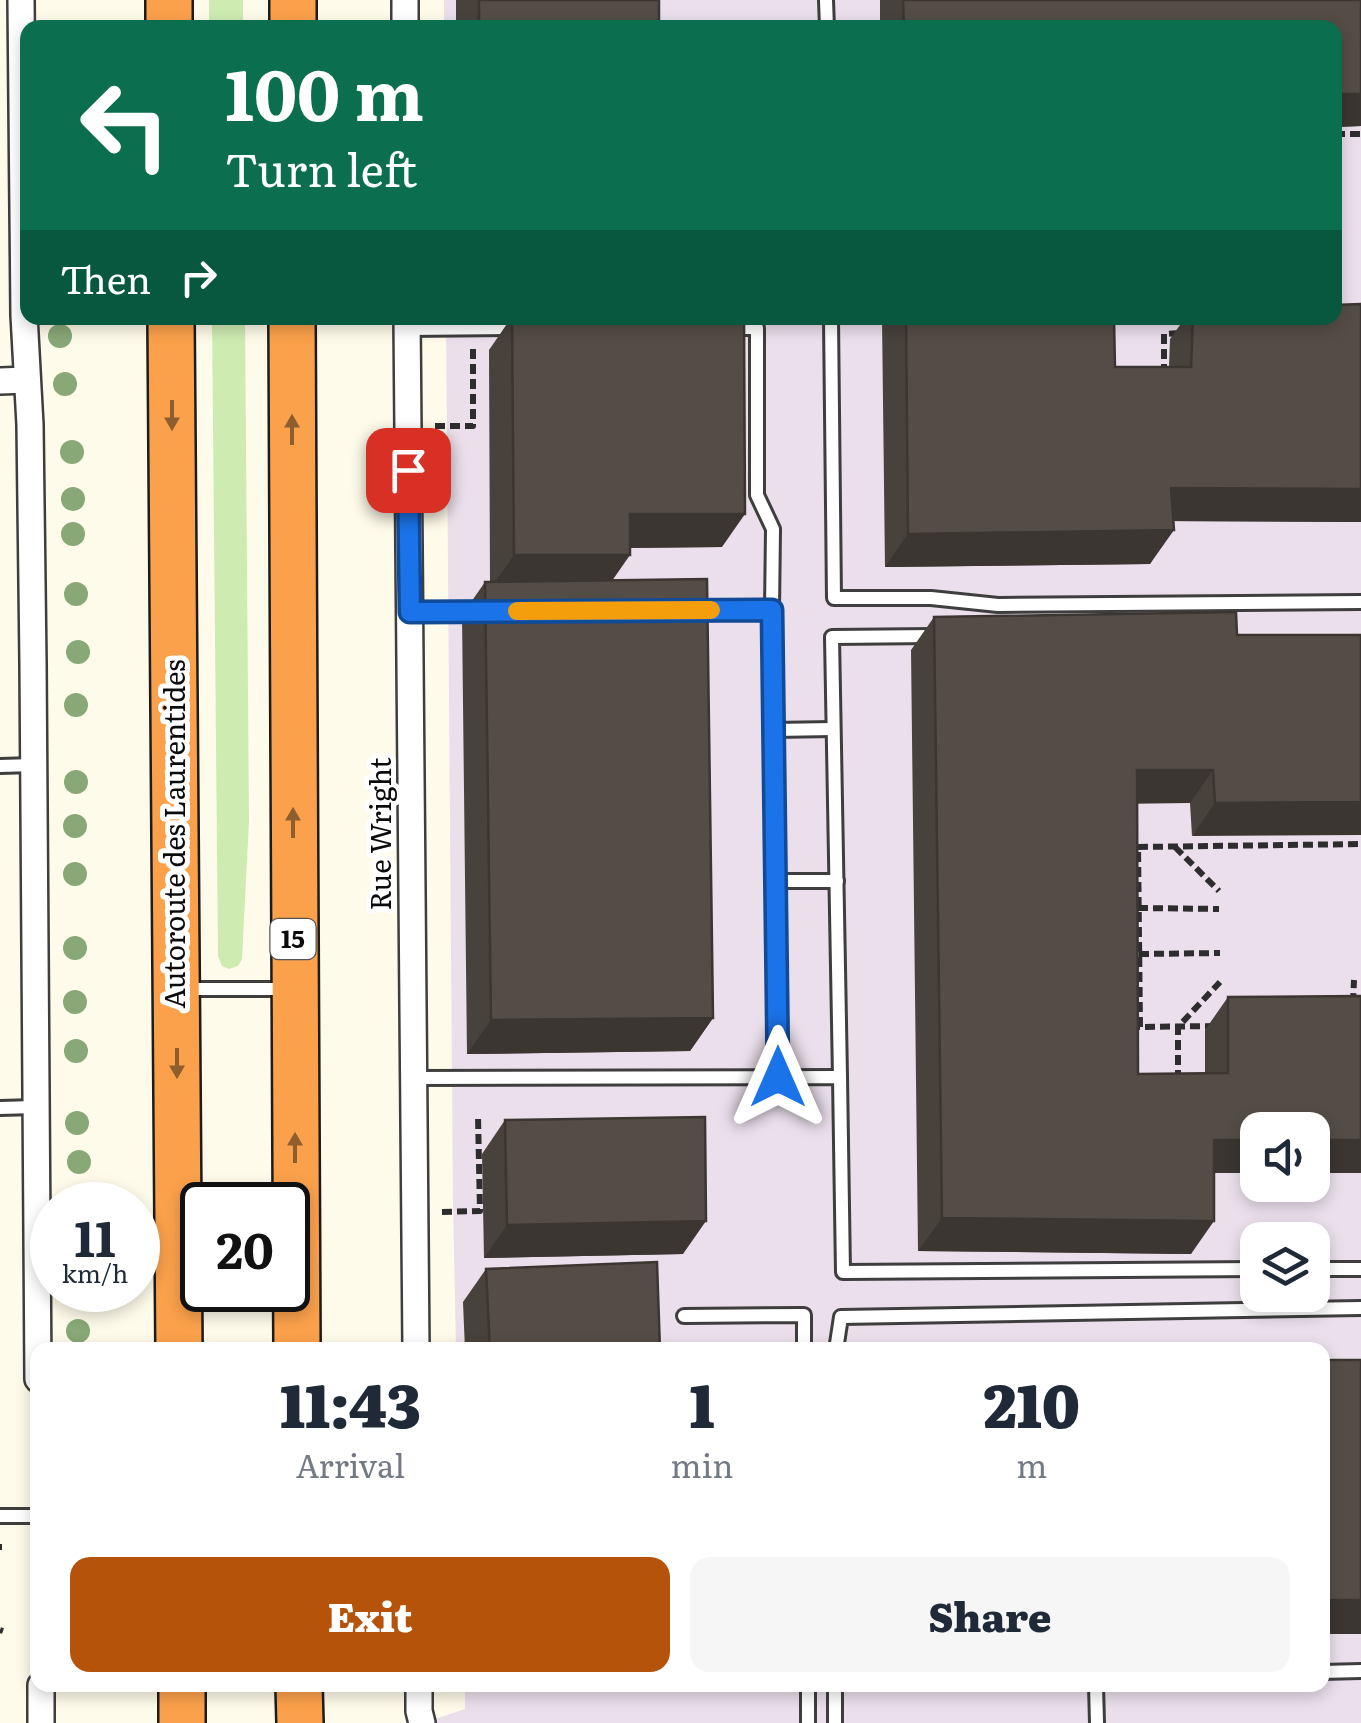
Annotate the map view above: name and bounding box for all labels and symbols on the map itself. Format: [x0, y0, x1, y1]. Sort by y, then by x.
one-way arrow [164, 399, 180, 431]
one-way arrow [284, 413, 300, 445]
pin [366, 428, 451, 513]
street label: Autoroute des Laurentides [152, 659, 194, 1009]
street label: Rue Wright [358, 757, 400, 911]
one-way arrow [285, 806, 301, 838]
road number: 15 [270, 919, 316, 959]
position arrow [726, 1025, 830, 1129]
one-way arrow [169, 1047, 185, 1079]
one-way arrow [287, 1131, 303, 1163]
speed limit sign: 20 [180, 1182, 310, 1312]

